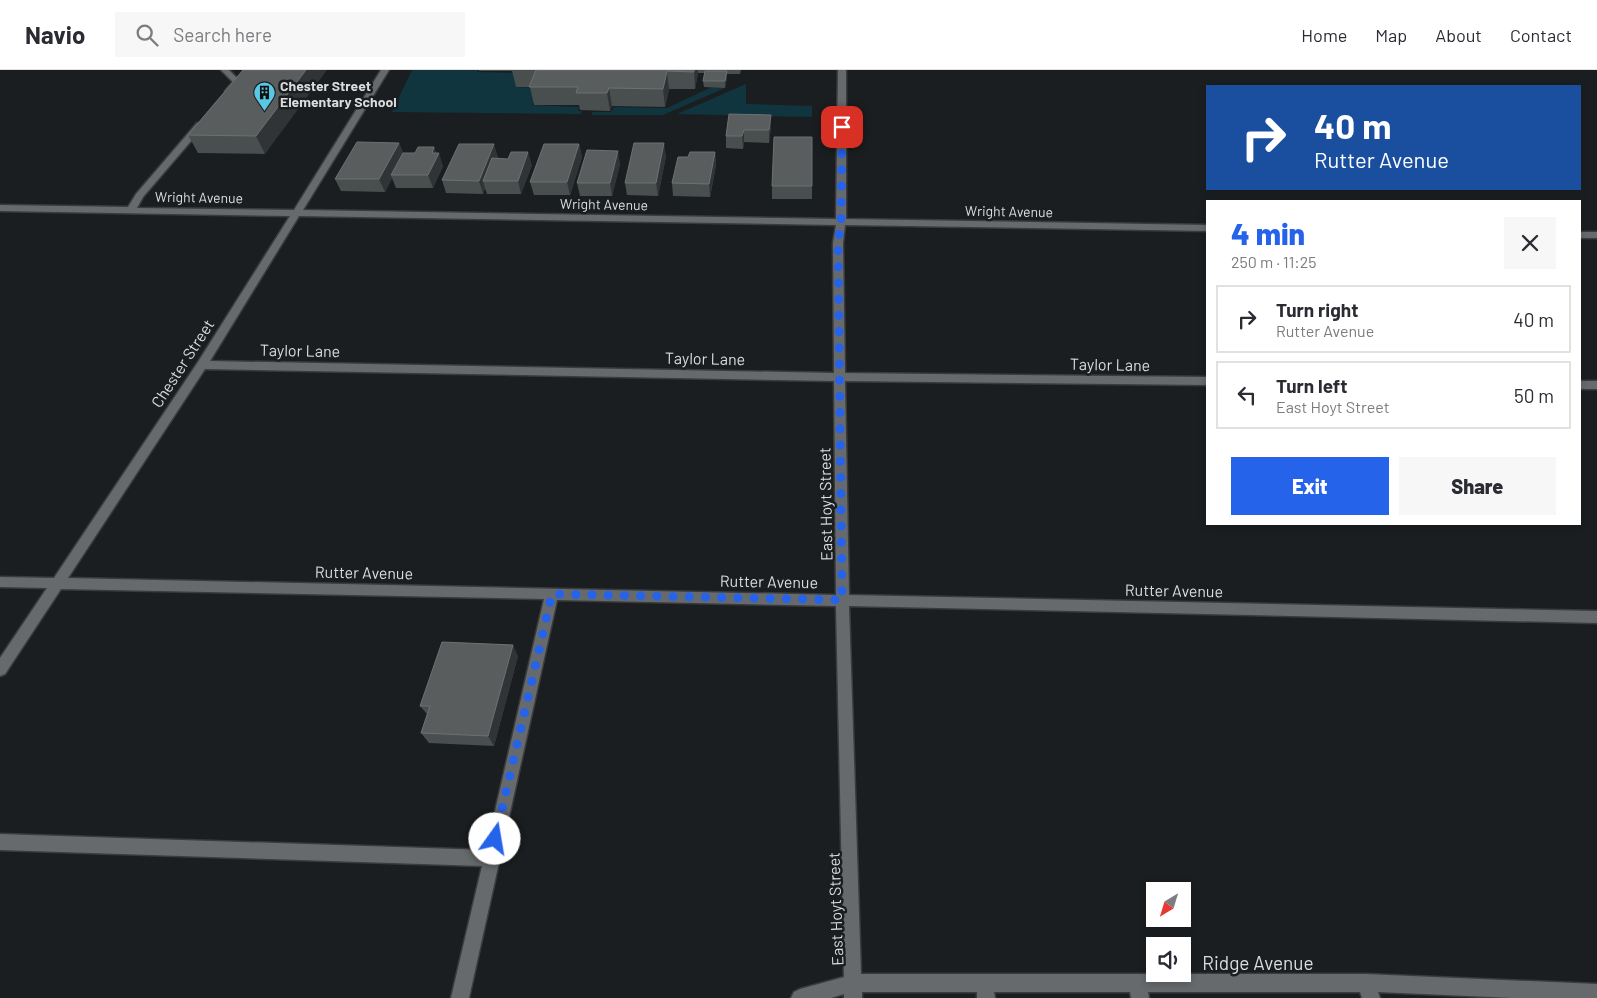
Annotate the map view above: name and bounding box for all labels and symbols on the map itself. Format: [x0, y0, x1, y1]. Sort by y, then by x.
place label: Chester Street Elementary School [280, 77, 397, 110]
building icon: Chester Street Elementary School [252, 81, 276, 112]
pin [821, 106, 863, 148]
street label: Wright Avenue [155, 188, 243, 206]
street label: Wright Avenue [560, 195, 648, 213]
street label: Wright Avenue [965, 202, 1053, 220]
street label: Chester Street [146, 315, 218, 411]
street label: Taylor Lane [260, 340, 340, 360]
street label: Taylor Lane [665, 348, 745, 368]
street label: Taylor Lane [1070, 354, 1150, 374]
street label: East Hoyt Street [815, 447, 835, 561]
street label: Rutter Avenue [315, 562, 413, 582]
street label: Rutter Avenue [720, 571, 818, 591]
street label: Rutter Avenue [1125, 580, 1223, 600]
position arrow [468, 812, 520, 864]
street label: East Hoyt Street [824, 852, 846, 966]
north arrow [1146, 882, 1191, 928]
street label: Ridge Avenue [1202, 951, 1314, 974]

